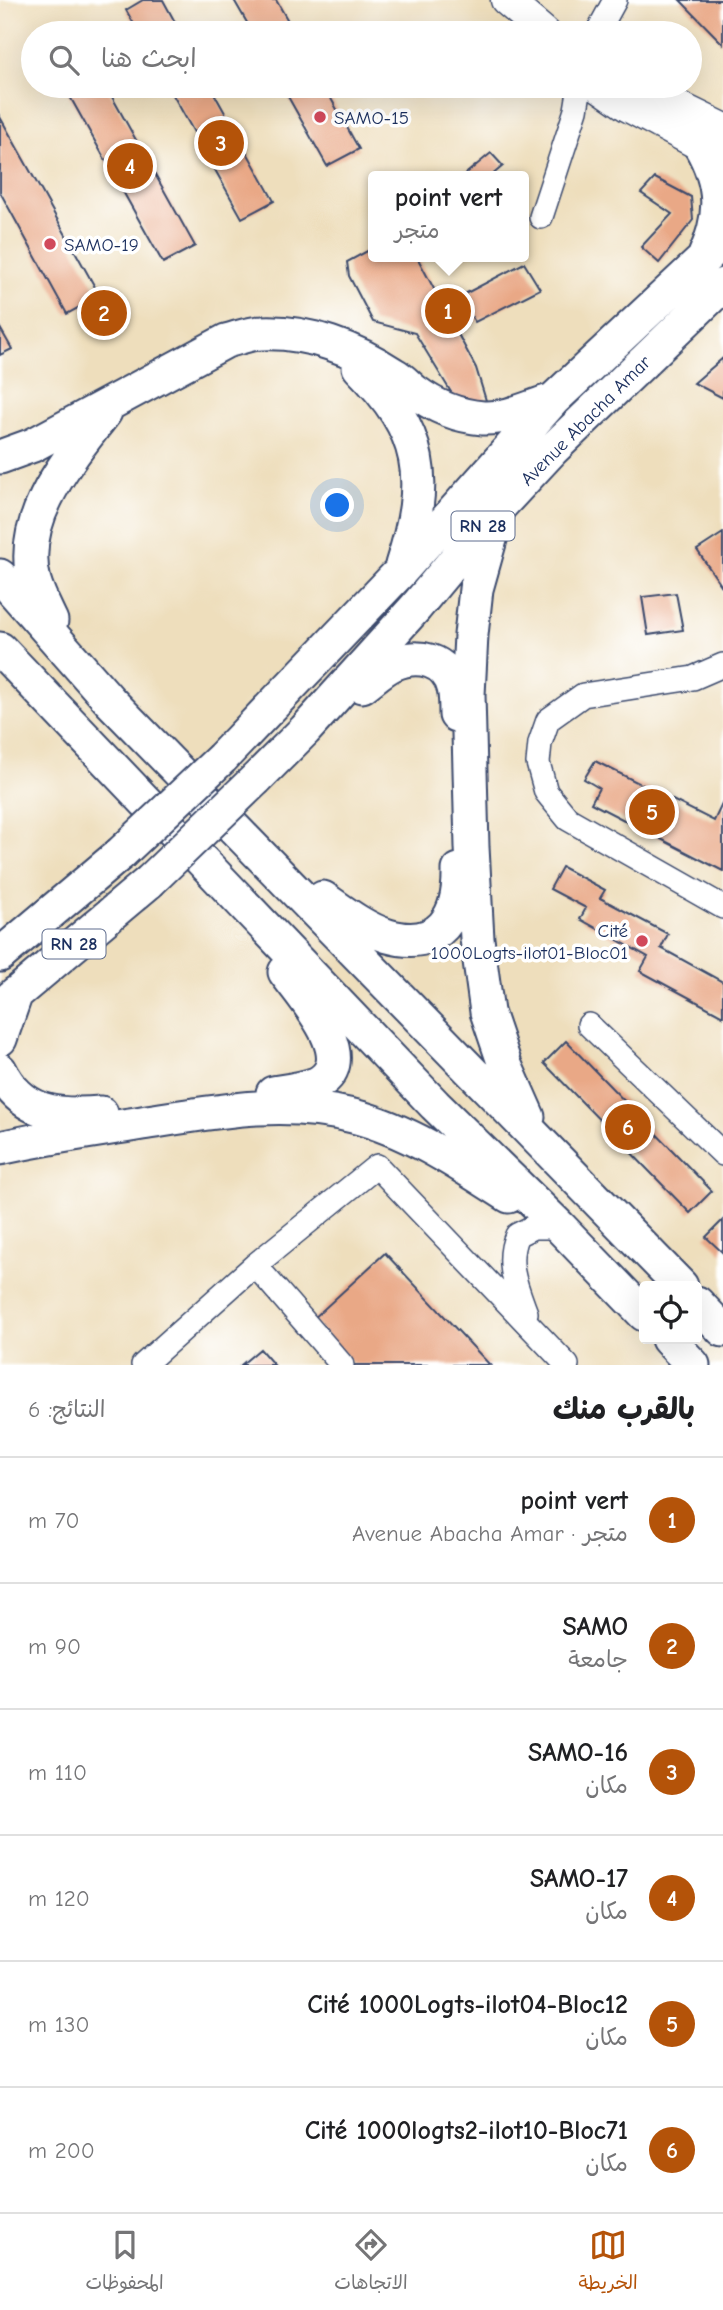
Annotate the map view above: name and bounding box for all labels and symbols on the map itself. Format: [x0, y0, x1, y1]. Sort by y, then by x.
place label: SAMO-15 [334, 107, 409, 129]
marker: SAMO-15 [312, 109, 328, 125]
pin: 3 [198, 117, 244, 169]
pin: 4 [107, 140, 153, 192]
place label: SAMO-19 [64, 234, 139, 256]
marker: SAMO-19 [42, 236, 58, 252]
pin: 1 [425, 285, 471, 337]
pin: 2 [81, 287, 127, 339]
street label: Avenue Abacha Amar [516, 351, 656, 490]
your location [320, 488, 354, 522]
road number: RN 28 [452, 512, 514, 540]
pin: 5 [629, 786, 675, 838]
place label: Cité 1000Logts-ilot01-Bloc01 [431, 920, 628, 964]
road number: RN 28 [42, 930, 106, 959]
marker: Cité 1000Logts-ilot01-Bloc01 [634, 933, 650, 949]
pin: 6 [605, 1101, 651, 1153]

